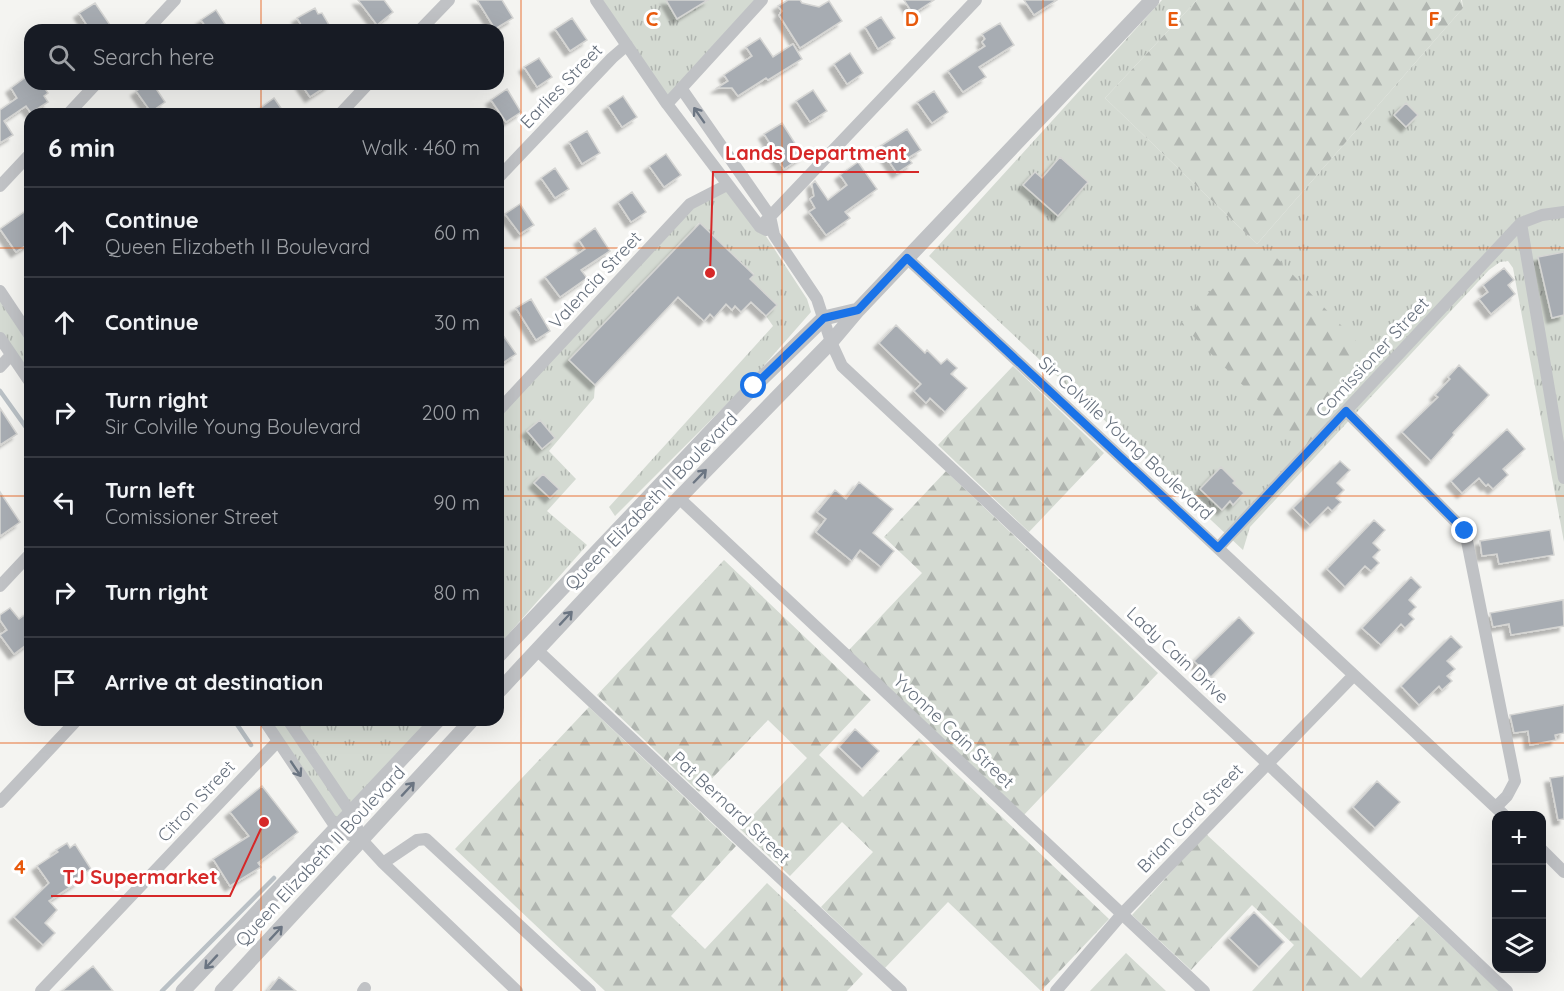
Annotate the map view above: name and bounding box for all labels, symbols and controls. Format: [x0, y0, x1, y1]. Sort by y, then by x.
text: C [646, 6, 659, 31]
text: D [905, 6, 919, 31]
text: E [1167, 6, 1179, 31]
text: F [1428, 6, 1440, 31]
search box [24, 24, 504, 90]
street label: Earlies Street [515, 39, 607, 133]
icon: search [45, 41, 78, 74]
text: Search here [93, 43, 214, 71]
one-way arrow [693, 107, 705, 123]
text: 6 min [48, 131, 115, 164]
callout: Lands Department [713, 134, 919, 172]
text: Walk · 460 m [362, 135, 480, 160]
text: Lands Department [725, 140, 907, 165]
text: Continue [105, 206, 199, 234]
icon: ahead [48, 216, 81, 249]
text: 60 m [434, 220, 480, 245]
street label: Valencia Street [544, 226, 646, 334]
text: Queen Elizabeth II Boulevard [105, 234, 370, 259]
street label: Comissioner Street [1310, 292, 1434, 422]
icon: ahead [48, 306, 81, 339]
text: Continue [105, 308, 199, 336]
text: 30 m [434, 310, 480, 335]
street label: Sir Colville Young Boulevard [1034, 351, 1218, 525]
route start [740, 372, 766, 398]
text: Turn right [105, 386, 209, 414]
icon: right [48, 396, 81, 429]
text: 200 m [421, 400, 480, 425]
street label: Queen Elizabeth II Boulevard [560, 407, 742, 595]
text: Sir Colville Young Boulevard [105, 414, 361, 439]
one-way arrow [693, 469, 708, 484]
text: Turn left [105, 476, 195, 504]
icon: left [48, 486, 81, 519]
text: 90 m [433, 490, 480, 515]
text: Comissioner Street [105, 504, 278, 529]
route end [1451, 517, 1477, 543]
icon: right [48, 576, 81, 609]
text: Turn right [105, 578, 209, 606]
text: 80 m [434, 580, 480, 605]
street label: Lady Cain Drive [1122, 602, 1234, 708]
one-way arrow [559, 611, 573, 626]
icon: arrive [48, 666, 81, 699]
text: Arrive at destination [105, 668, 323, 696]
street label: Yvonne Cain Street [889, 669, 1019, 793]
street label: Pat Bernard Street [667, 746, 795, 868]
street label: Citron Street [152, 755, 240, 847]
street label: Brian Card Street [1132, 759, 1248, 877]
one-way arrow [290, 760, 302, 776]
street label: Queen Elizabeth II Boulevard [230, 761, 410, 951]
one-way arrow [401, 782, 415, 797]
map controls [1492, 811, 1546, 973]
button: + [1492, 811, 1546, 865]
text: 4 [14, 854, 26, 879]
callout: TJ Supermarket [51, 858, 230, 896]
text: TJ Supermarket [62, 864, 218, 889]
button: − [1492, 865, 1546, 919]
button: layers [1492, 919, 1546, 973]
one-way arrow [269, 925, 283, 940]
one-way arrow [204, 954, 218, 969]

